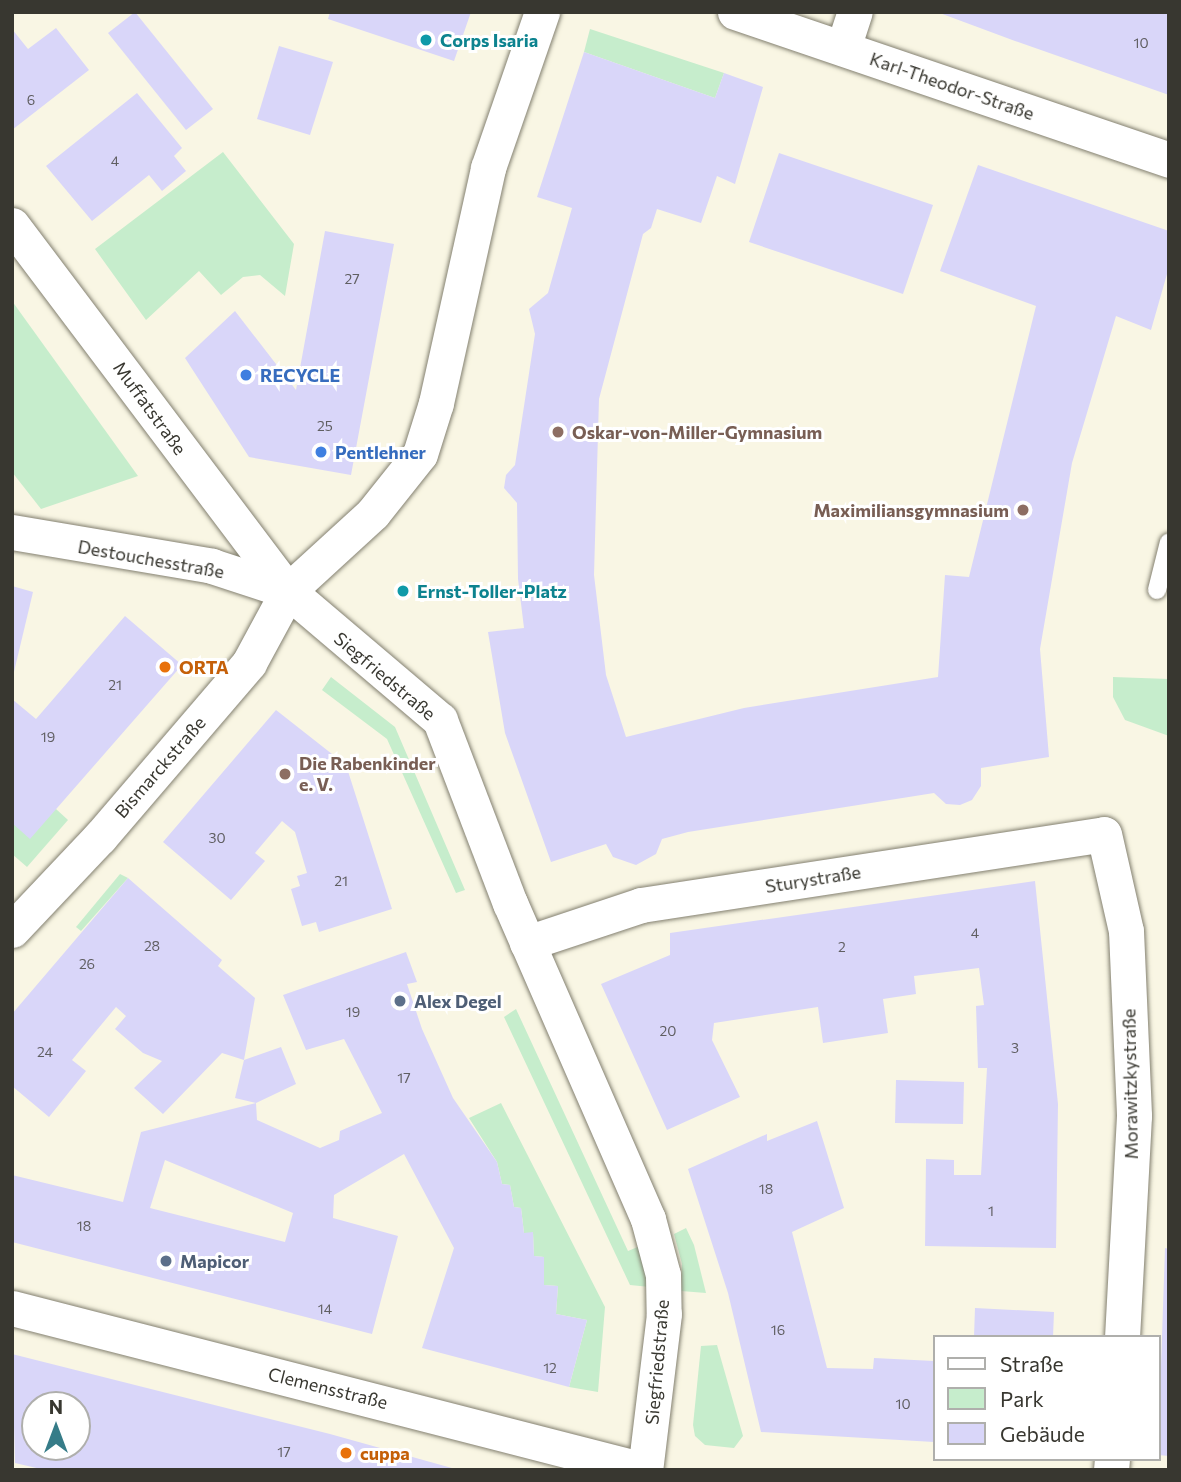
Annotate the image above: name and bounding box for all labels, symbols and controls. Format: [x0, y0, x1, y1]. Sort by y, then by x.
place label: Corps Isaria [440, 29, 538, 51]
marker: Corps Isaria [418, 32, 434, 48]
house number: 10 [1133, 35, 1149, 51]
street label: Karl-Theodor-Straße [867, 48, 1037, 124]
house number: 6 [27, 92, 35, 108]
house number: 4 [111, 153, 119, 169]
house number: 27 [344, 271, 360, 287]
street label: Muffatstraße [109, 357, 191, 459]
place label: RECYCLE [260, 364, 340, 386]
marker: RECYCLE [238, 367, 254, 383]
house number: 25 [317, 418, 333, 434]
place label: Oskar-von-Miller-Gymnasium [572, 421, 822, 443]
marker: Oskar-von-Miller-Gymnasium [550, 424, 566, 440]
place label: Pentlehner [335, 441, 426, 463]
marker: Pentlehner [313, 444, 329, 460]
place label: Maximiliansgymnasium [813, 499, 1009, 521]
marker: Maximiliansgymnasium [1015, 502, 1031, 518]
street label: Destouchesstraße [76, 535, 226, 583]
place label: Ernst-Toller-Platz [417, 580, 567, 602]
marker: Ernst-Toller-Platz [395, 583, 411, 599]
street label: Siegfriedstraße [330, 627, 440, 725]
place label: ORTA [179, 656, 229, 678]
marker: ORTA [157, 659, 173, 675]
house number: 21 [108, 677, 122, 693]
street label: Bismarckstraße [110, 712, 210, 822]
house number: 19 [41, 729, 55, 745]
place label: Die Rabenkinder e. V. [299, 753, 436, 796]
marker: Die Rabenkinder e. V. [277, 766, 293, 782]
house number: 30 [208, 830, 226, 846]
street label: Sturystraße [764, 861, 862, 897]
house number: 21 [334, 873, 348, 889]
house number: 4 [971, 925, 979, 941]
house number: 28 [144, 938, 160, 954]
house number: 2 [838, 939, 846, 955]
house number: 26 [79, 956, 95, 972]
place label: Alex Degel [414, 990, 502, 1012]
marker: Alex Degel [392, 993, 408, 1009]
house number: 19 [346, 1004, 360, 1020]
street label: Morawitzkystraße [1118, 1008, 1142, 1160]
house number: 20 [660, 1023, 676, 1039]
house number: 3 [1011, 1040, 1019, 1056]
house number: 24 [37, 1044, 53, 1060]
house number: 17 [397, 1070, 411, 1086]
house number: 18 [759, 1181, 773, 1197]
house number: 1 [988, 1203, 994, 1219]
house number: 18 [77, 1218, 91, 1234]
place label: Mapicor [180, 1250, 249, 1272]
marker: Mapicor [158, 1253, 174, 1269]
street label: Siegfriedstraße [641, 1298, 673, 1426]
house number: 14 [318, 1301, 332, 1317]
house number: 16 [771, 1322, 785, 1338]
legend [932, 1335, 1160, 1461]
text: Straße [1000, 1351, 1064, 1376]
house number: 12 [543, 1360, 557, 1376]
street label: Clemensstraße [266, 1363, 390, 1413]
text: Park [1000, 1386, 1044, 1411]
north arrow [21, 1391, 91, 1461]
text: N [49, 1395, 63, 1418]
house number: 10 [895, 1396, 911, 1412]
text: Gebäude [1000, 1421, 1085, 1446]
place label: cuppa [360, 1442, 410, 1464]
house number: 17 [277, 1444, 291, 1460]
marker: cuppa [338, 1445, 354, 1461]

